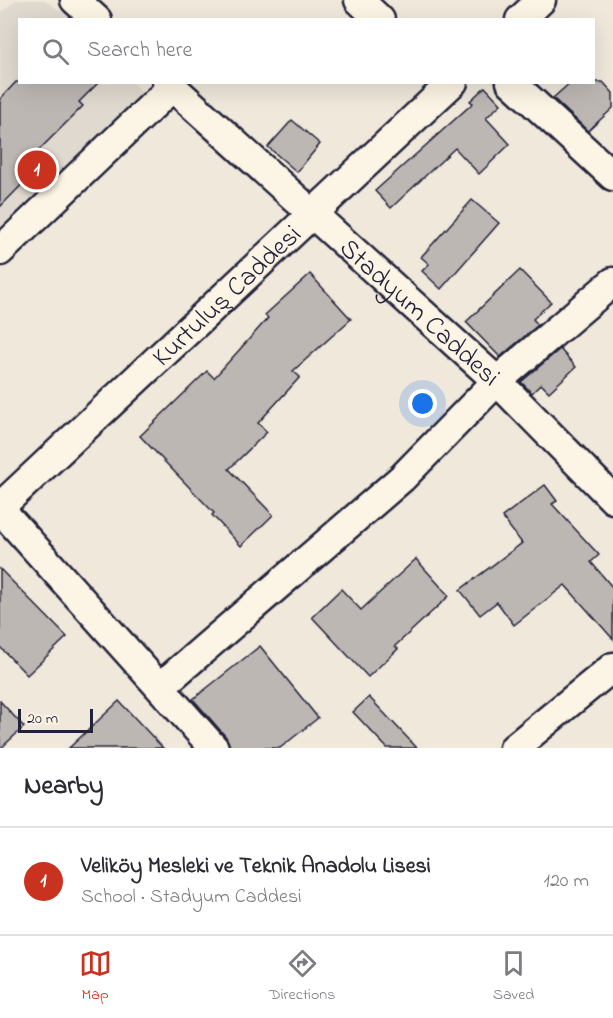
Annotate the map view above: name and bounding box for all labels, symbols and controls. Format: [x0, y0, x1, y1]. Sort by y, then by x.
search box [18, 18, 595, 84]
icon: search [39, 35, 72, 68]
text: Search here [87, 35, 192, 67]
pin: 1 [18, 148, 57, 192]
street label: Kurtuluş Caddesi [144, 217, 311, 377]
street label: Stadyum Caddesi [330, 230, 508, 397]
your location [408, 389, 437, 418]
scale bar [18, 706, 93, 734]
text: 20 m [27, 707, 58, 731]
text: Nearby [24, 768, 103, 806]
text: Veliköy Mesleki ve Teknik Anadolu Lisesi [81, 851, 431, 883]
text: 1 [40, 867, 47, 896]
text: 120 m [544, 867, 589, 896]
text: School · Stadyum Caddesi [81, 883, 302, 912]
tab: Map [79, 947, 112, 1007]
tab: Directions [269, 947, 335, 1007]
tab: Saved [493, 947, 534, 1007]

